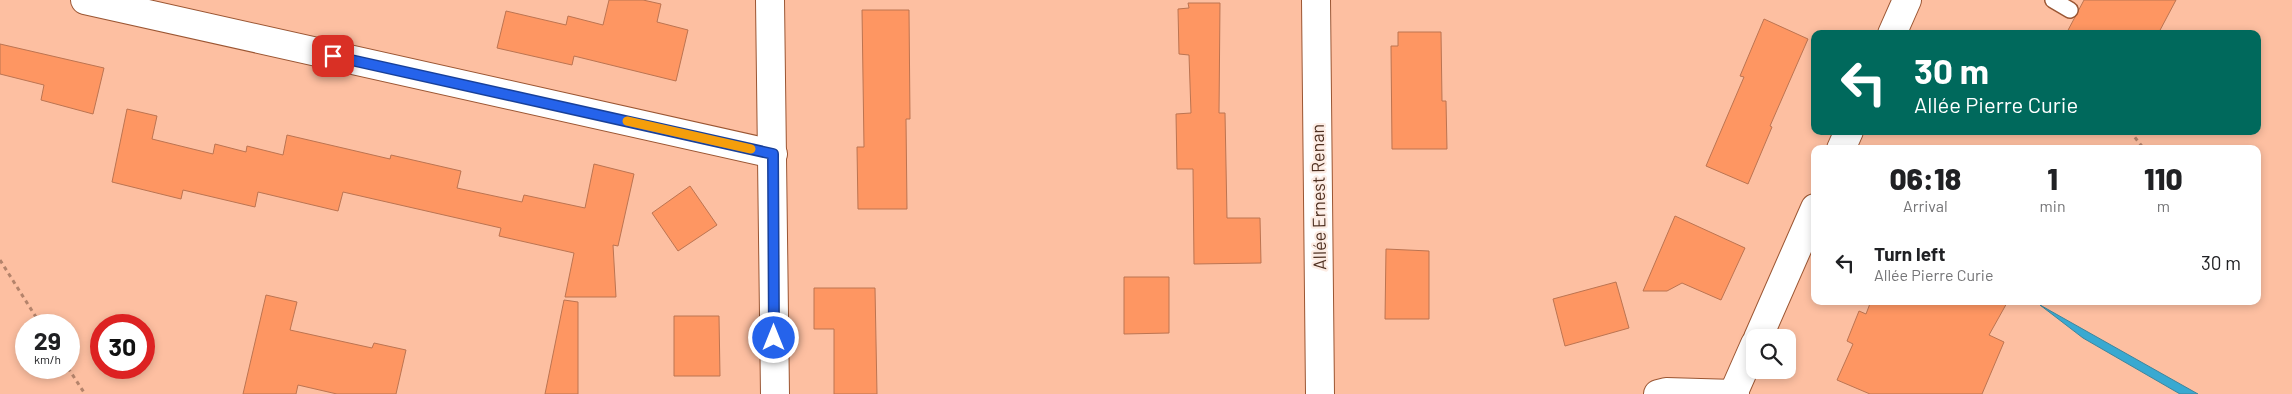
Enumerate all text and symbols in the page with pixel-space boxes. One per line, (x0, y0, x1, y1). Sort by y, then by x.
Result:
pin (312, 35, 354, 77)
icon: arrive (319, 42, 347, 70)
text: 30 m (1914, 49, 1989, 91)
icon: left (1831, 50, 1896, 115)
text: Allée Pierre Curie (1914, 91, 2078, 117)
street label: Allée Ernest Renan (1306, 124, 1330, 270)
text: 06:18 (1889, 160, 1961, 196)
text: 1 (2047, 160, 2058, 196)
text: 110 (2144, 160, 2183, 196)
text: Arrival (1903, 196, 1948, 215)
text: min (2040, 196, 2066, 215)
text: m (2157, 196, 2170, 215)
text: Turn left (1874, 242, 1945, 265)
icon: left (1831, 249, 1859, 277)
text: 30 m (2201, 251, 2241, 274)
text: Allée Pierre Curie (1874, 265, 1993, 284)
position arrow (747, 311, 799, 363)
speed limit sign: 30 (90, 314, 155, 379)
text: 29 (34, 325, 61, 355)
map controls (1746, 329, 1796, 379)
button: search (1746, 329, 1796, 379)
text: km/h (34, 352, 61, 366)

